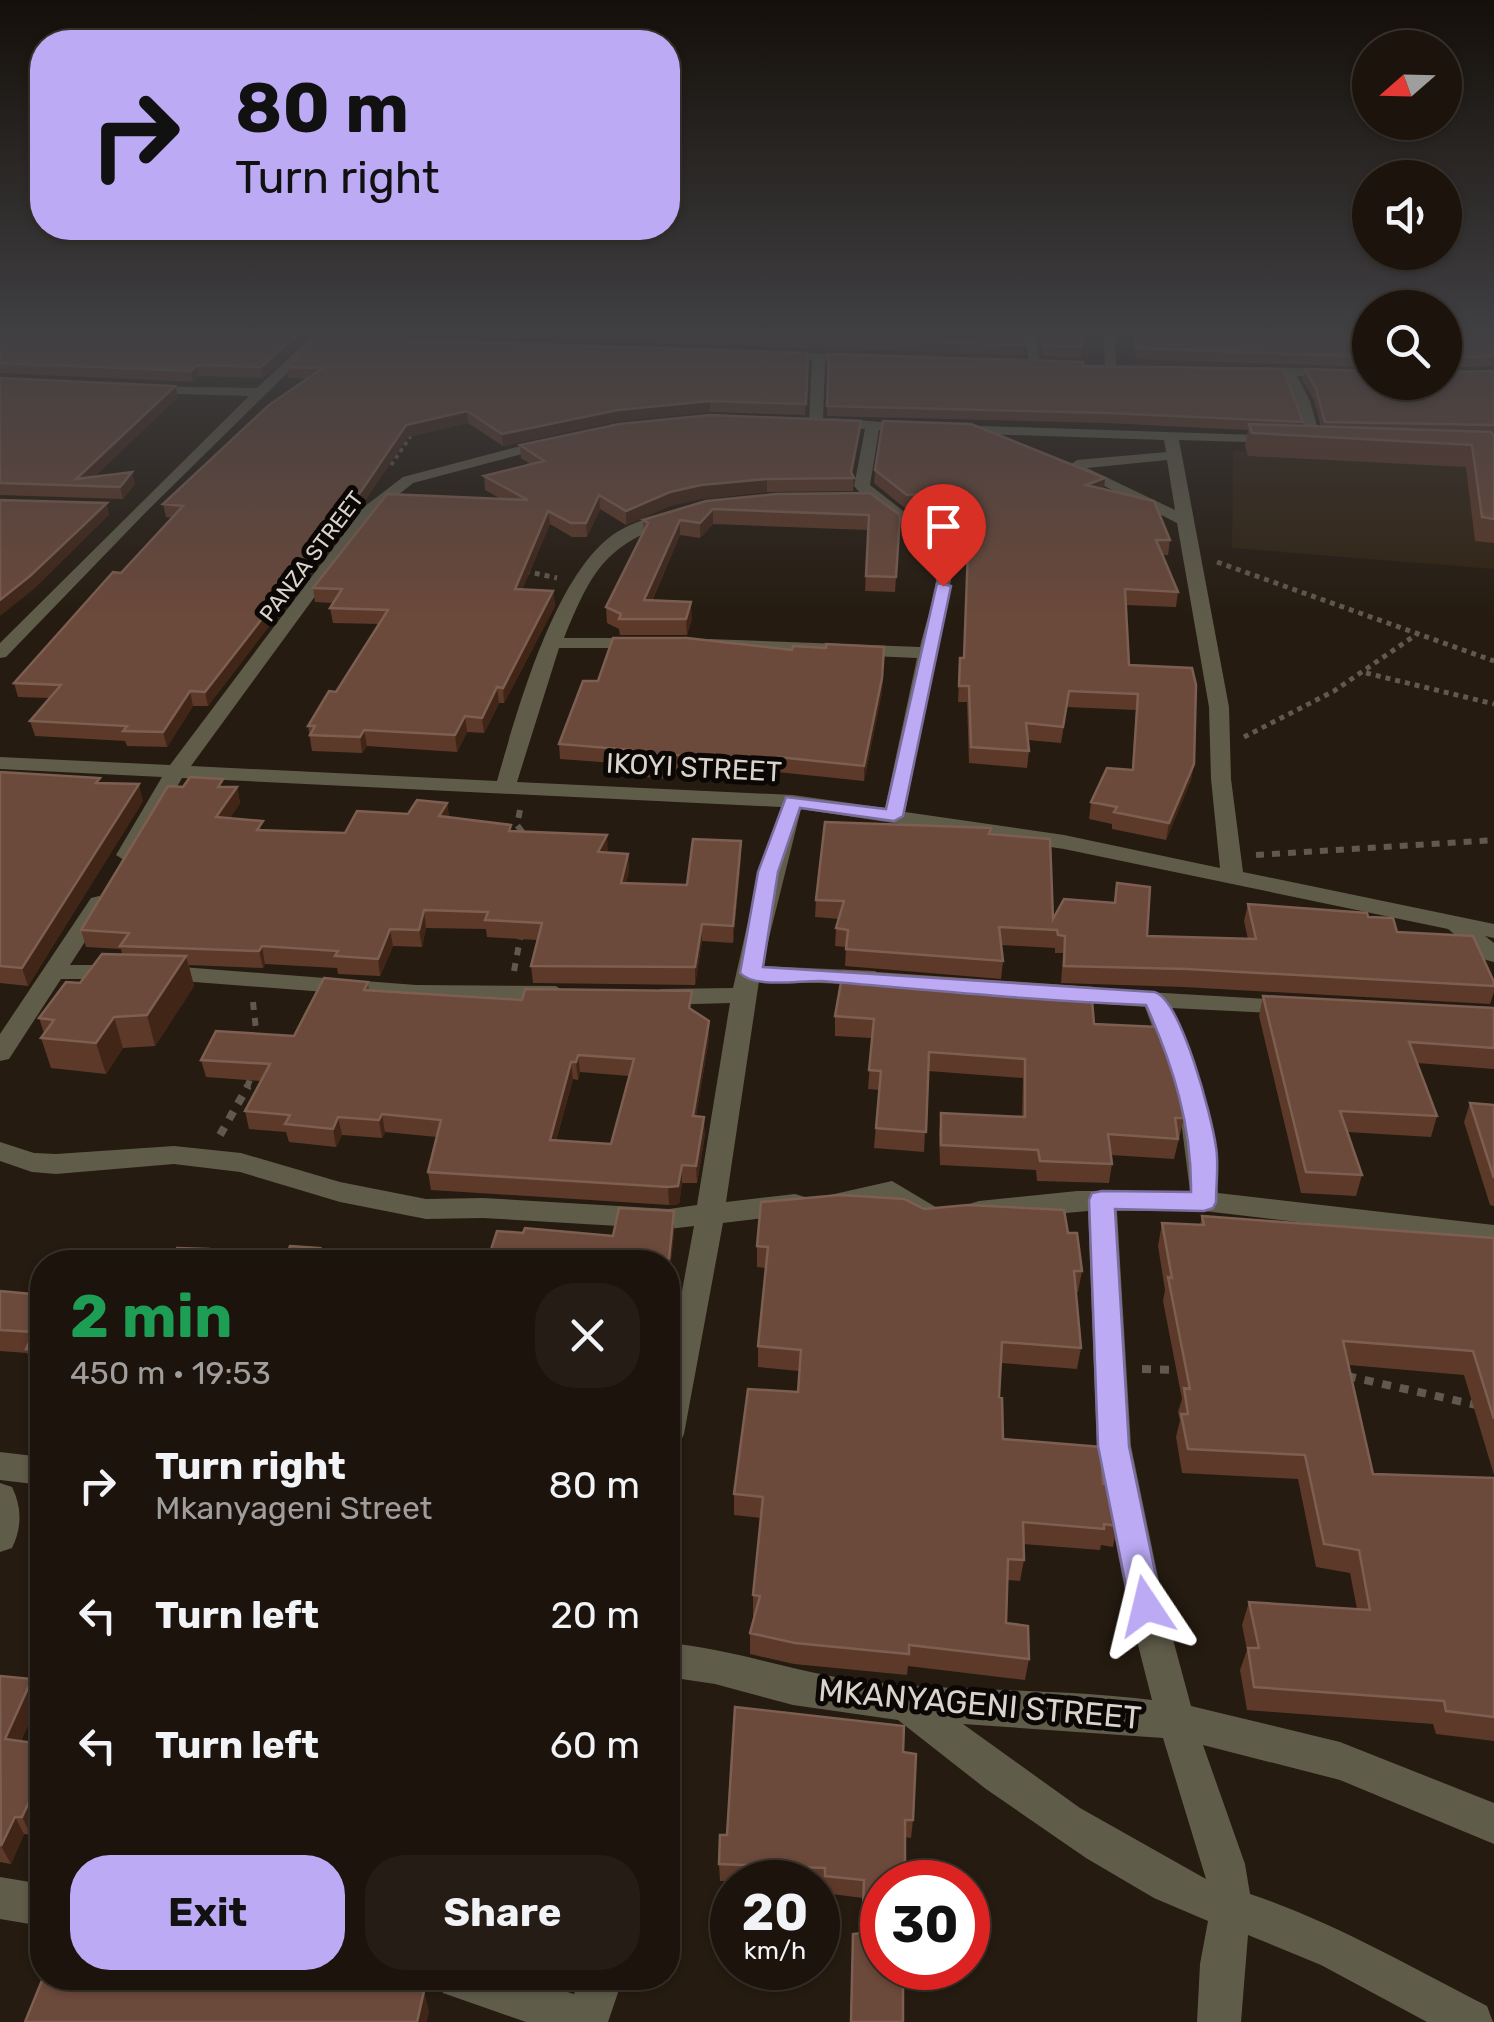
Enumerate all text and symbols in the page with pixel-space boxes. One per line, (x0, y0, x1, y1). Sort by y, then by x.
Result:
north arrow (1352, 30, 1462, 140)
map controls (1352, 30, 1462, 400)
text: 80 m (235, 67, 409, 150)
icon: right (70, 70, 200, 200)
text: Turn right (235, 151, 439, 204)
button: sound (1352, 160, 1462, 270)
button: search (1352, 290, 1462, 400)
pin (901, 484, 986, 587)
street label: PANZA STREET (254, 486, 369, 627)
icon: arrive (916, 499, 971, 554)
street label: IKOYI STREET (605, 746, 783, 789)
text: 2 min (70, 1281, 232, 1352)
button: close (535, 1283, 640, 1388)
text: 450 m · 19:53 (70, 1354, 271, 1392)
text: Turn right (155, 1443, 346, 1489)
icon: right (70, 1458, 125, 1513)
text: 80 m (549, 1462, 640, 1508)
text: Mkanyageni Street (155, 1489, 432, 1527)
position arrow (1094, 1554, 1198, 1658)
icon: left (70, 1588, 125, 1643)
text: Turn left (155, 1592, 319, 1638)
text: 20 m (550, 1592, 640, 1638)
street label: MKANYAGENI STREET (817, 1671, 1143, 1737)
icon: left (70, 1718, 125, 1773)
text: Turn left (155, 1722, 319, 1768)
text: 60 m (550, 1722, 640, 1768)
button: Exit (70, 1855, 345, 1970)
button: Share (365, 1855, 640, 1970)
speed limit sign: 30 (860, 1860, 990, 1990)
text: 20 (742, 1883, 808, 1943)
text: km/h (744, 1936, 806, 1965)

